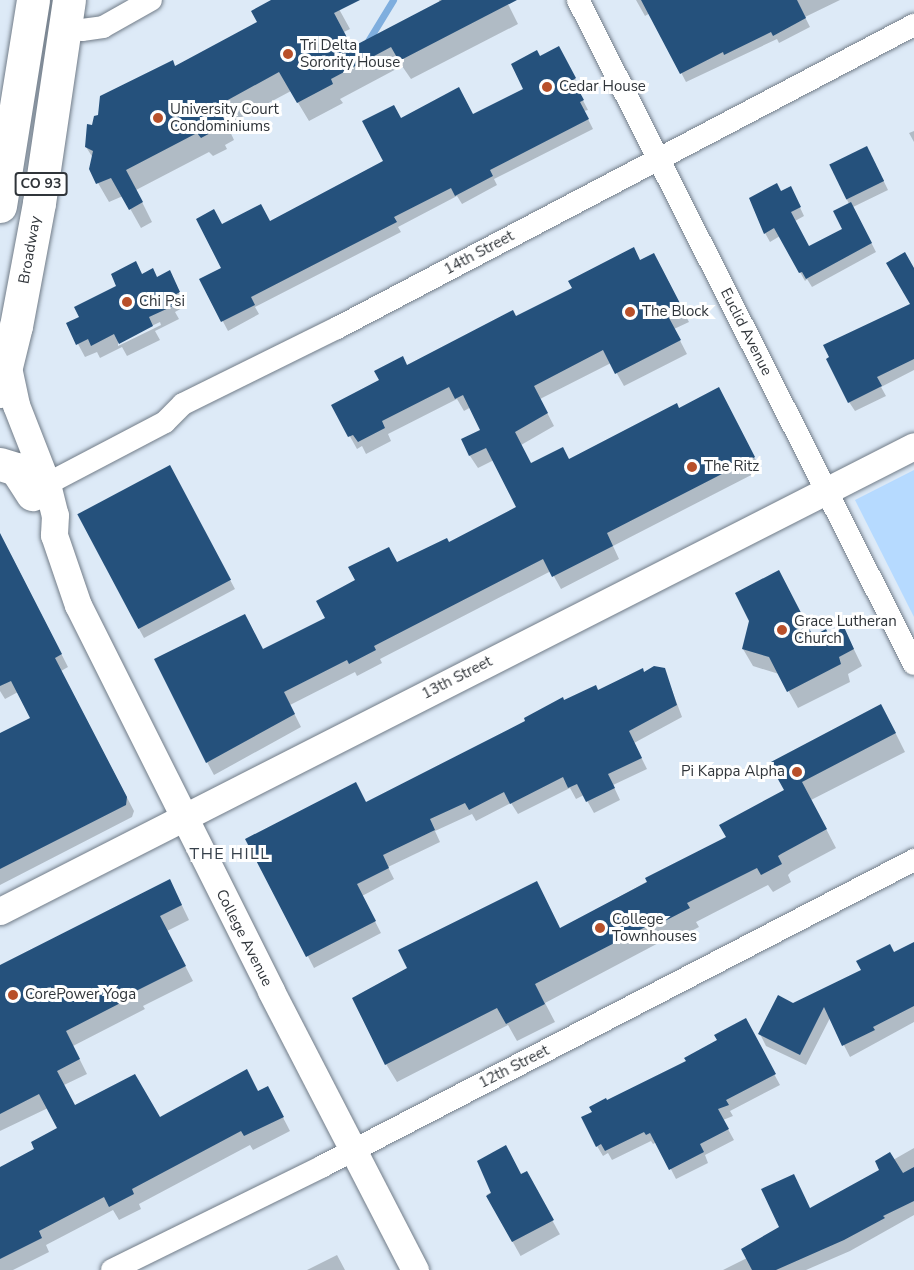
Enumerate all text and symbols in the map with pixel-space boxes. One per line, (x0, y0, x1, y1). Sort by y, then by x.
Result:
place label: Tri Delta Sorority House (300, 36, 400, 71)
marker: Tri Delta Sorority House (281, 47, 295, 61)
place label: Cedar House (559, 78, 646, 96)
marker: Cedar House (540, 80, 554, 94)
place label: University Court Condominiums (170, 100, 279, 135)
marker: University Court Condominiums (151, 111, 165, 125)
road number: CO 93 (14, 173, 68, 195)
street label: Broadway (15, 215, 45, 285)
street label: 14th Street (441, 227, 517, 279)
street label: Euclid Avenue (716, 285, 776, 379)
place label: Chi Psi (139, 293, 185, 311)
marker: Chi Psi (120, 295, 134, 309)
place label: The Block (642, 303, 709, 321)
marker: The Block (623, 305, 637, 319)
place label: The Ritz (704, 458, 759, 476)
marker: The Ritz (685, 460, 699, 474)
place label: Grace Lutheran Church (794, 612, 897, 647)
marker: Grace Lutheran Church (775, 623, 789, 637)
street label: 13th Street (419, 653, 495, 703)
place label: Pi Kappa Alpha (681, 763, 785, 781)
marker: Pi Kappa Alpha (790, 765, 804, 779)
district label: THE HILL (190, 844, 270, 864)
street label: College Avenue (212, 887, 276, 989)
place label: College Townhouses (612, 910, 697, 945)
marker: College Townhouses (593, 921, 607, 935)
place label: CorePower Yoga (25, 986, 136, 1004)
marker: CorePower Yoga (6, 988, 20, 1002)
street label: 12th Street (476, 1042, 552, 1092)

